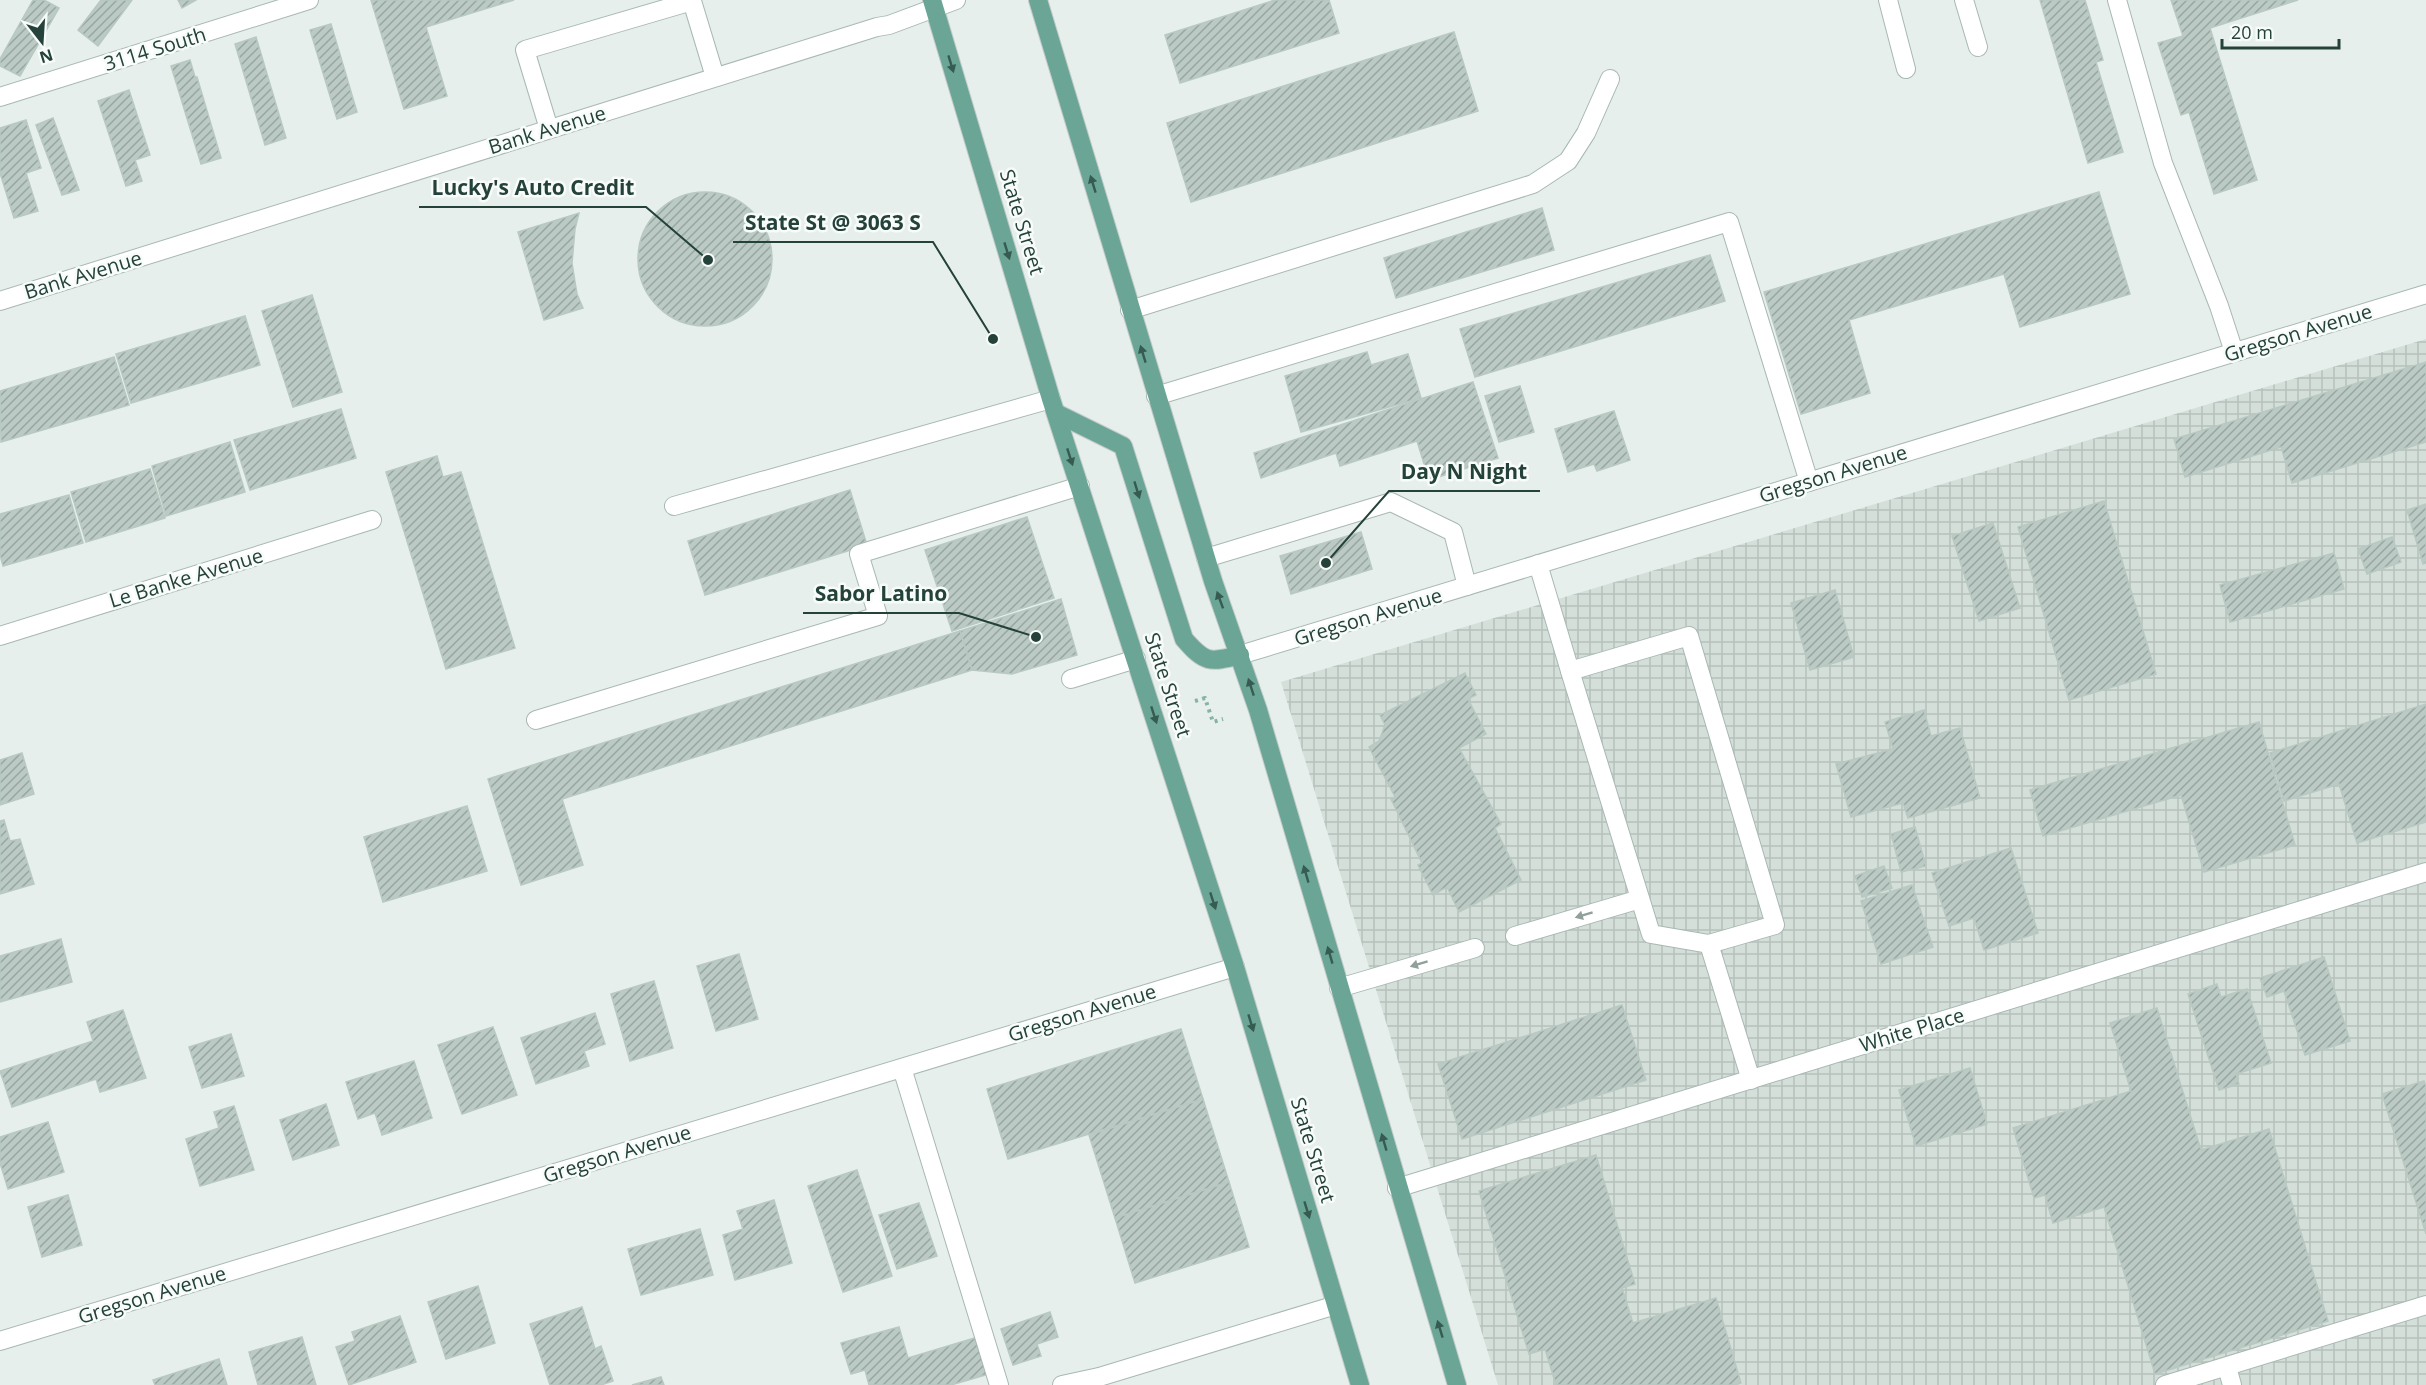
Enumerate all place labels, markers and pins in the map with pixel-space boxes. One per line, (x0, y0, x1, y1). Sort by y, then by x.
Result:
callout: Lucky's Auto Credit (419, 168, 646, 207)
callout: State St @ 3063 S (733, 203, 933, 242)
callout: Day N Night (1389, 452, 1540, 491)
callout: Sabor Latino (803, 574, 959, 613)

